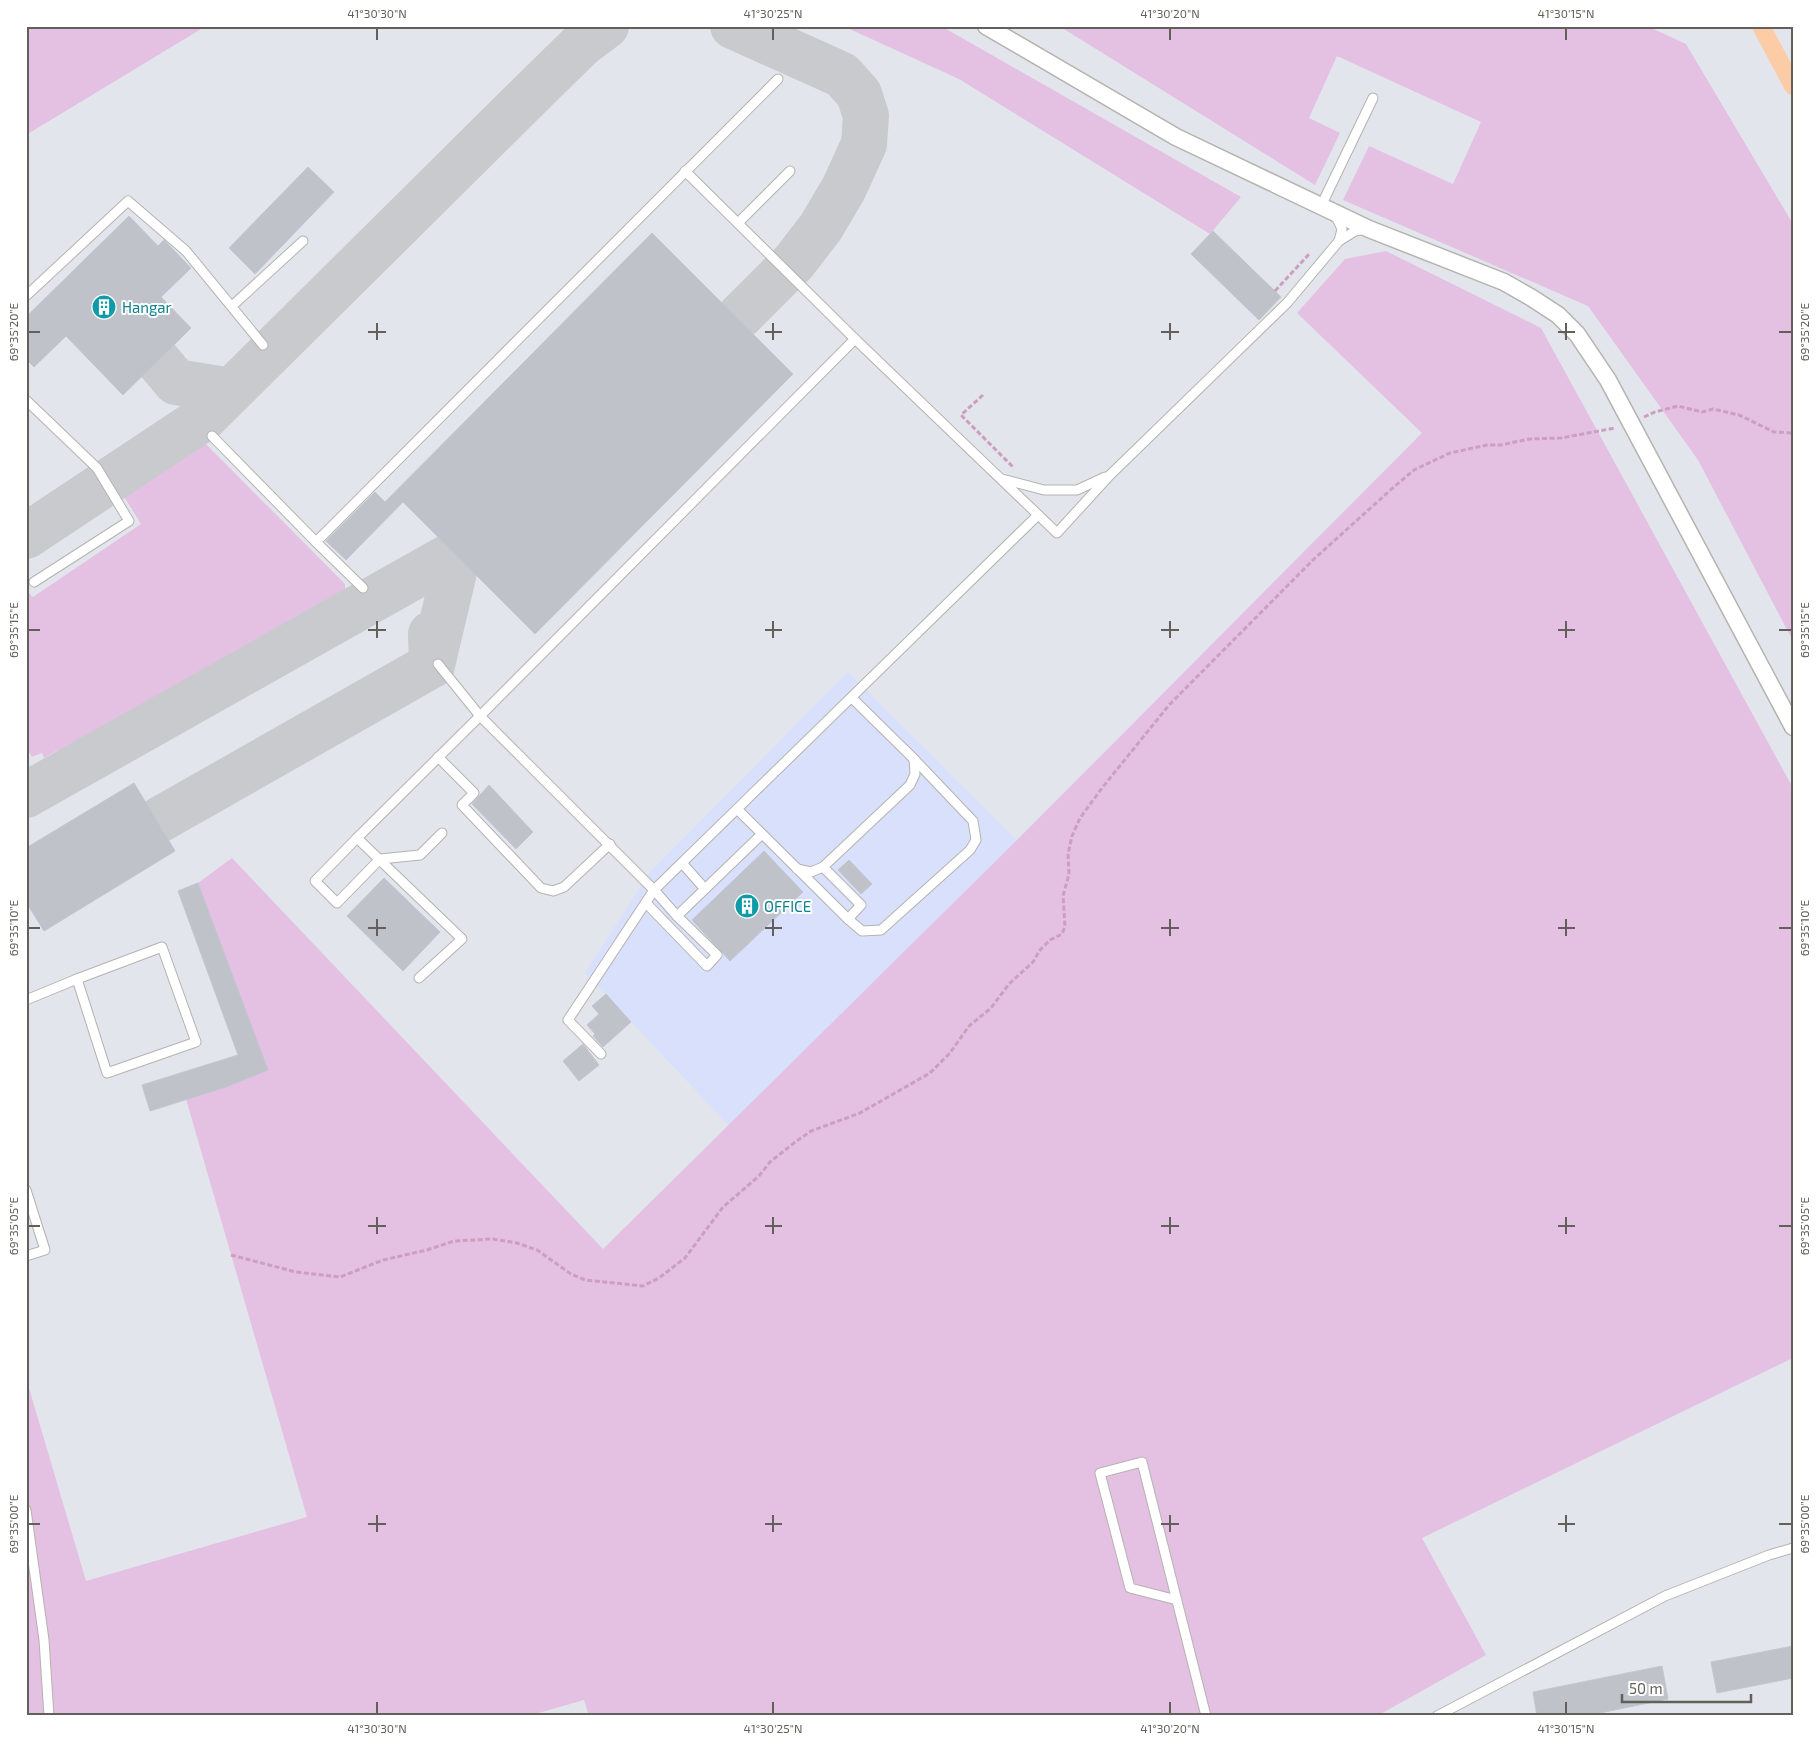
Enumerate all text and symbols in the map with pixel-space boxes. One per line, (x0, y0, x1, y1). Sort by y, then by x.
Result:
text: 41°30'30"N (347, 6, 407, 20)
text: 41°30'25"N (744, 6, 802, 20)
text: 41°30'20"N (1140, 6, 1200, 20)
text: 41°30'15"N (1538, 6, 1594, 20)
building icon: Hangar (91, 294, 117, 320)
place label: Hangar (122, 298, 172, 316)
text: 69°35'20"E (6, 302, 20, 361)
text: 69°35'20"E (1797, 302, 1811, 361)
text: 69°35'15"E (6, 602, 20, 658)
text: 69°35'15"E (1797, 602, 1811, 658)
building icon: OFFICE (734, 893, 760, 919)
place label: OFFICE (764, 897, 811, 915)
text: 69°35'10"E (6, 899, 20, 956)
text: 69°35'10"E (1797, 899, 1811, 956)
text: 69°35'05"E (6, 1197, 20, 1255)
text: 69°35'05"E (1797, 1197, 1811, 1255)
text: 69°35'00"E (6, 1494, 20, 1554)
text: 69°35'00"E (1797, 1494, 1811, 1554)
scale bar (1622, 1672, 1750, 1704)
text: 50 m (1629, 1679, 1663, 1697)
text: 41°30'30"N (347, 1721, 407, 1735)
text: 41°30'25"N (744, 1721, 802, 1735)
text: 41°30'20"N (1140, 1721, 1200, 1735)
text: 41°30'15"N (1538, 1721, 1594, 1735)

